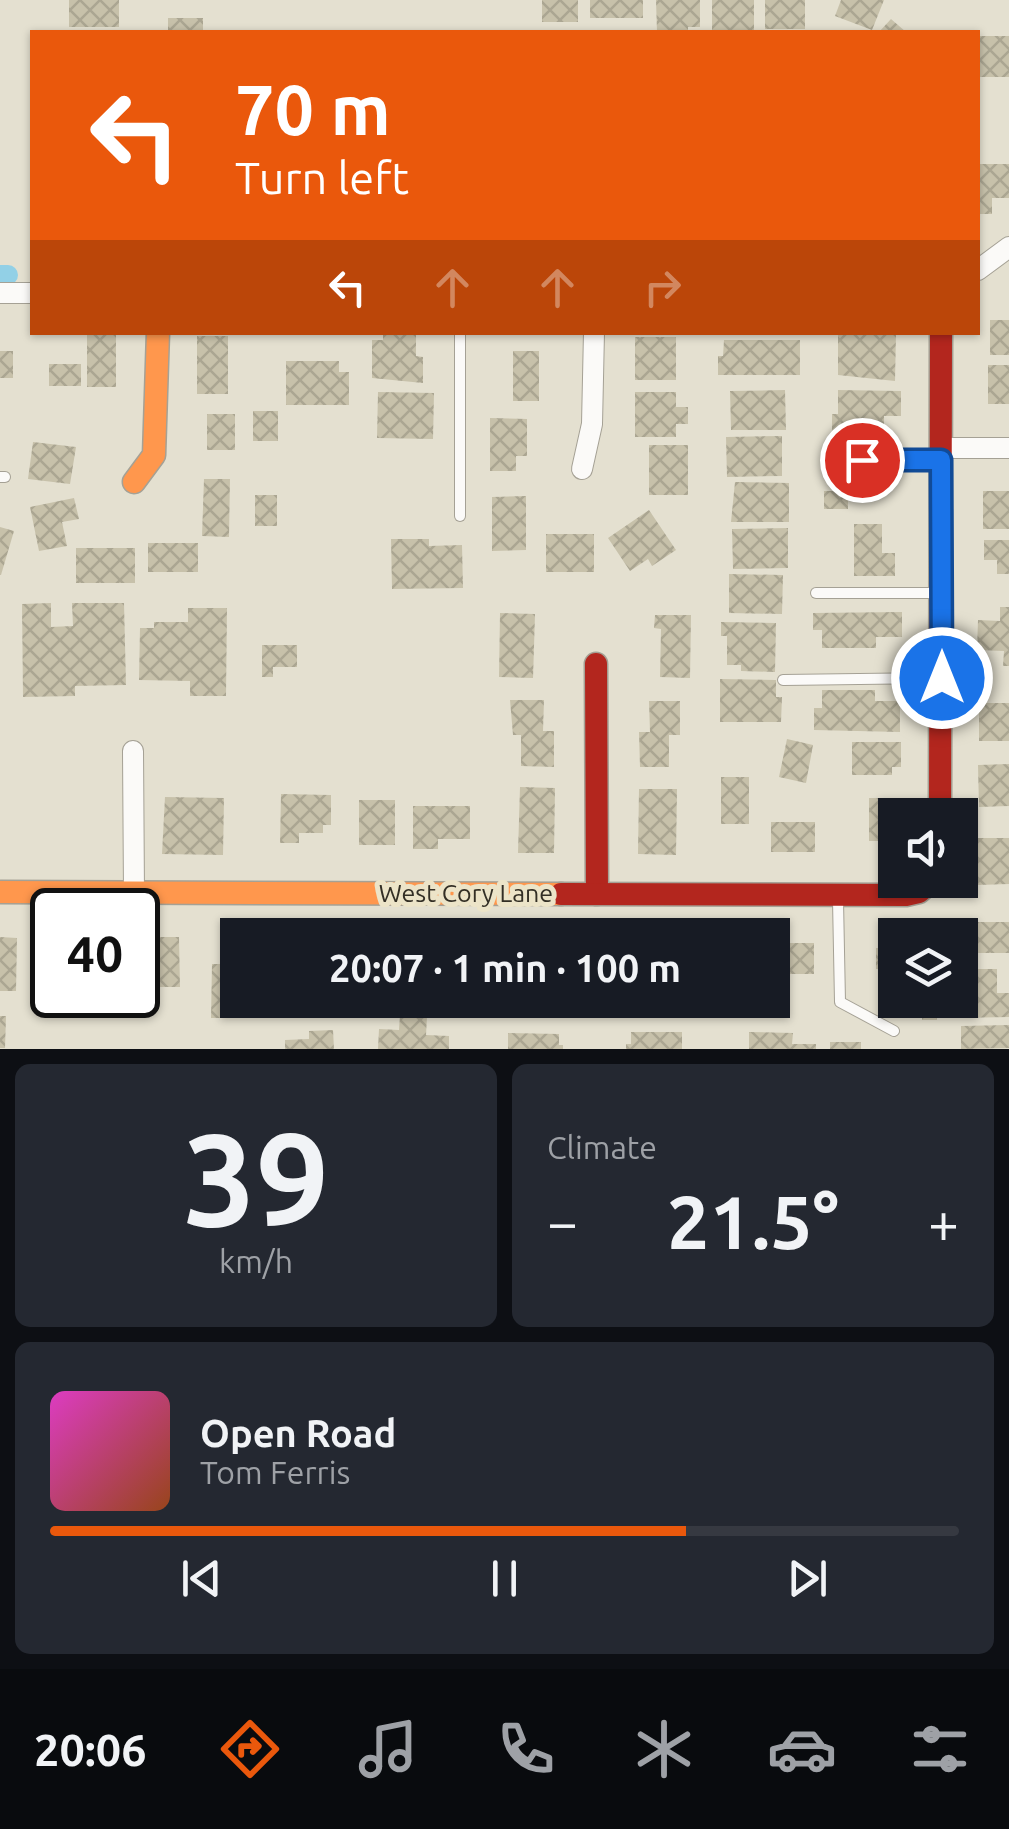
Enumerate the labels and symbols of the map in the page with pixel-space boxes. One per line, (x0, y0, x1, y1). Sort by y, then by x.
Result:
pin (820, 418, 905, 503)
position arrow (890, 626, 994, 730)
street label: West Cory Lane (379, 879, 553, 907)
speed limit sign: 40 (30, 888, 160, 1018)

